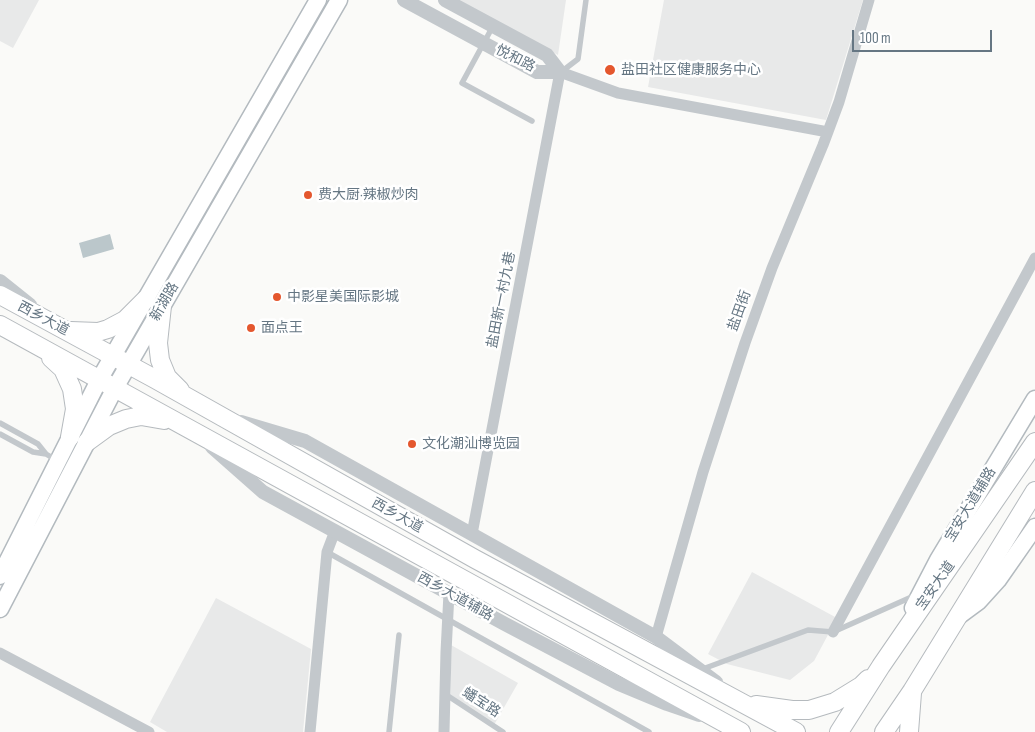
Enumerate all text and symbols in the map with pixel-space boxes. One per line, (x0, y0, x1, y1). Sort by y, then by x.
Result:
scale bar (855, 20, 995, 52)
text: 100 m (860, 29, 891, 48)
street label: 悦和路 (492, 42, 538, 76)
place label: 盐田社区健康服务中心 (621, 62, 761, 78)
marker: 盐田社区健康服务中心 (603, 63, 617, 77)
place label: 费大厨·辣椒炒肉 (318, 187, 419, 203)
marker: 费大厨·辣椒炒肉 (302, 189, 314, 201)
street label: 盐田新一村九巷 (484, 250, 520, 350)
street label: 新湖路 (147, 280, 183, 324)
street label: 盐田街 (725, 288, 755, 334)
place label: 中影星美国际影城 (287, 289, 399, 305)
marker: 中影星美国际影城 (271, 291, 283, 303)
street label: 西乡大道 (14, 298, 72, 340)
place label: 面点王 (261, 320, 303, 336)
marker: 面点王 (245, 322, 257, 334)
place label: 文化潮汕博览园 (422, 436, 520, 452)
marker: 文化潮汕博览园 (406, 438, 418, 450)
street label: 宝安大道辅路 (942, 465, 1000, 545)
street label: 西乡大道 (368, 495, 426, 537)
street label: 宝安大道 (913, 558, 959, 614)
street label: 西乡大道辅路 (414, 569, 496, 625)
street label: 蟠宝路 (459, 685, 503, 721)

